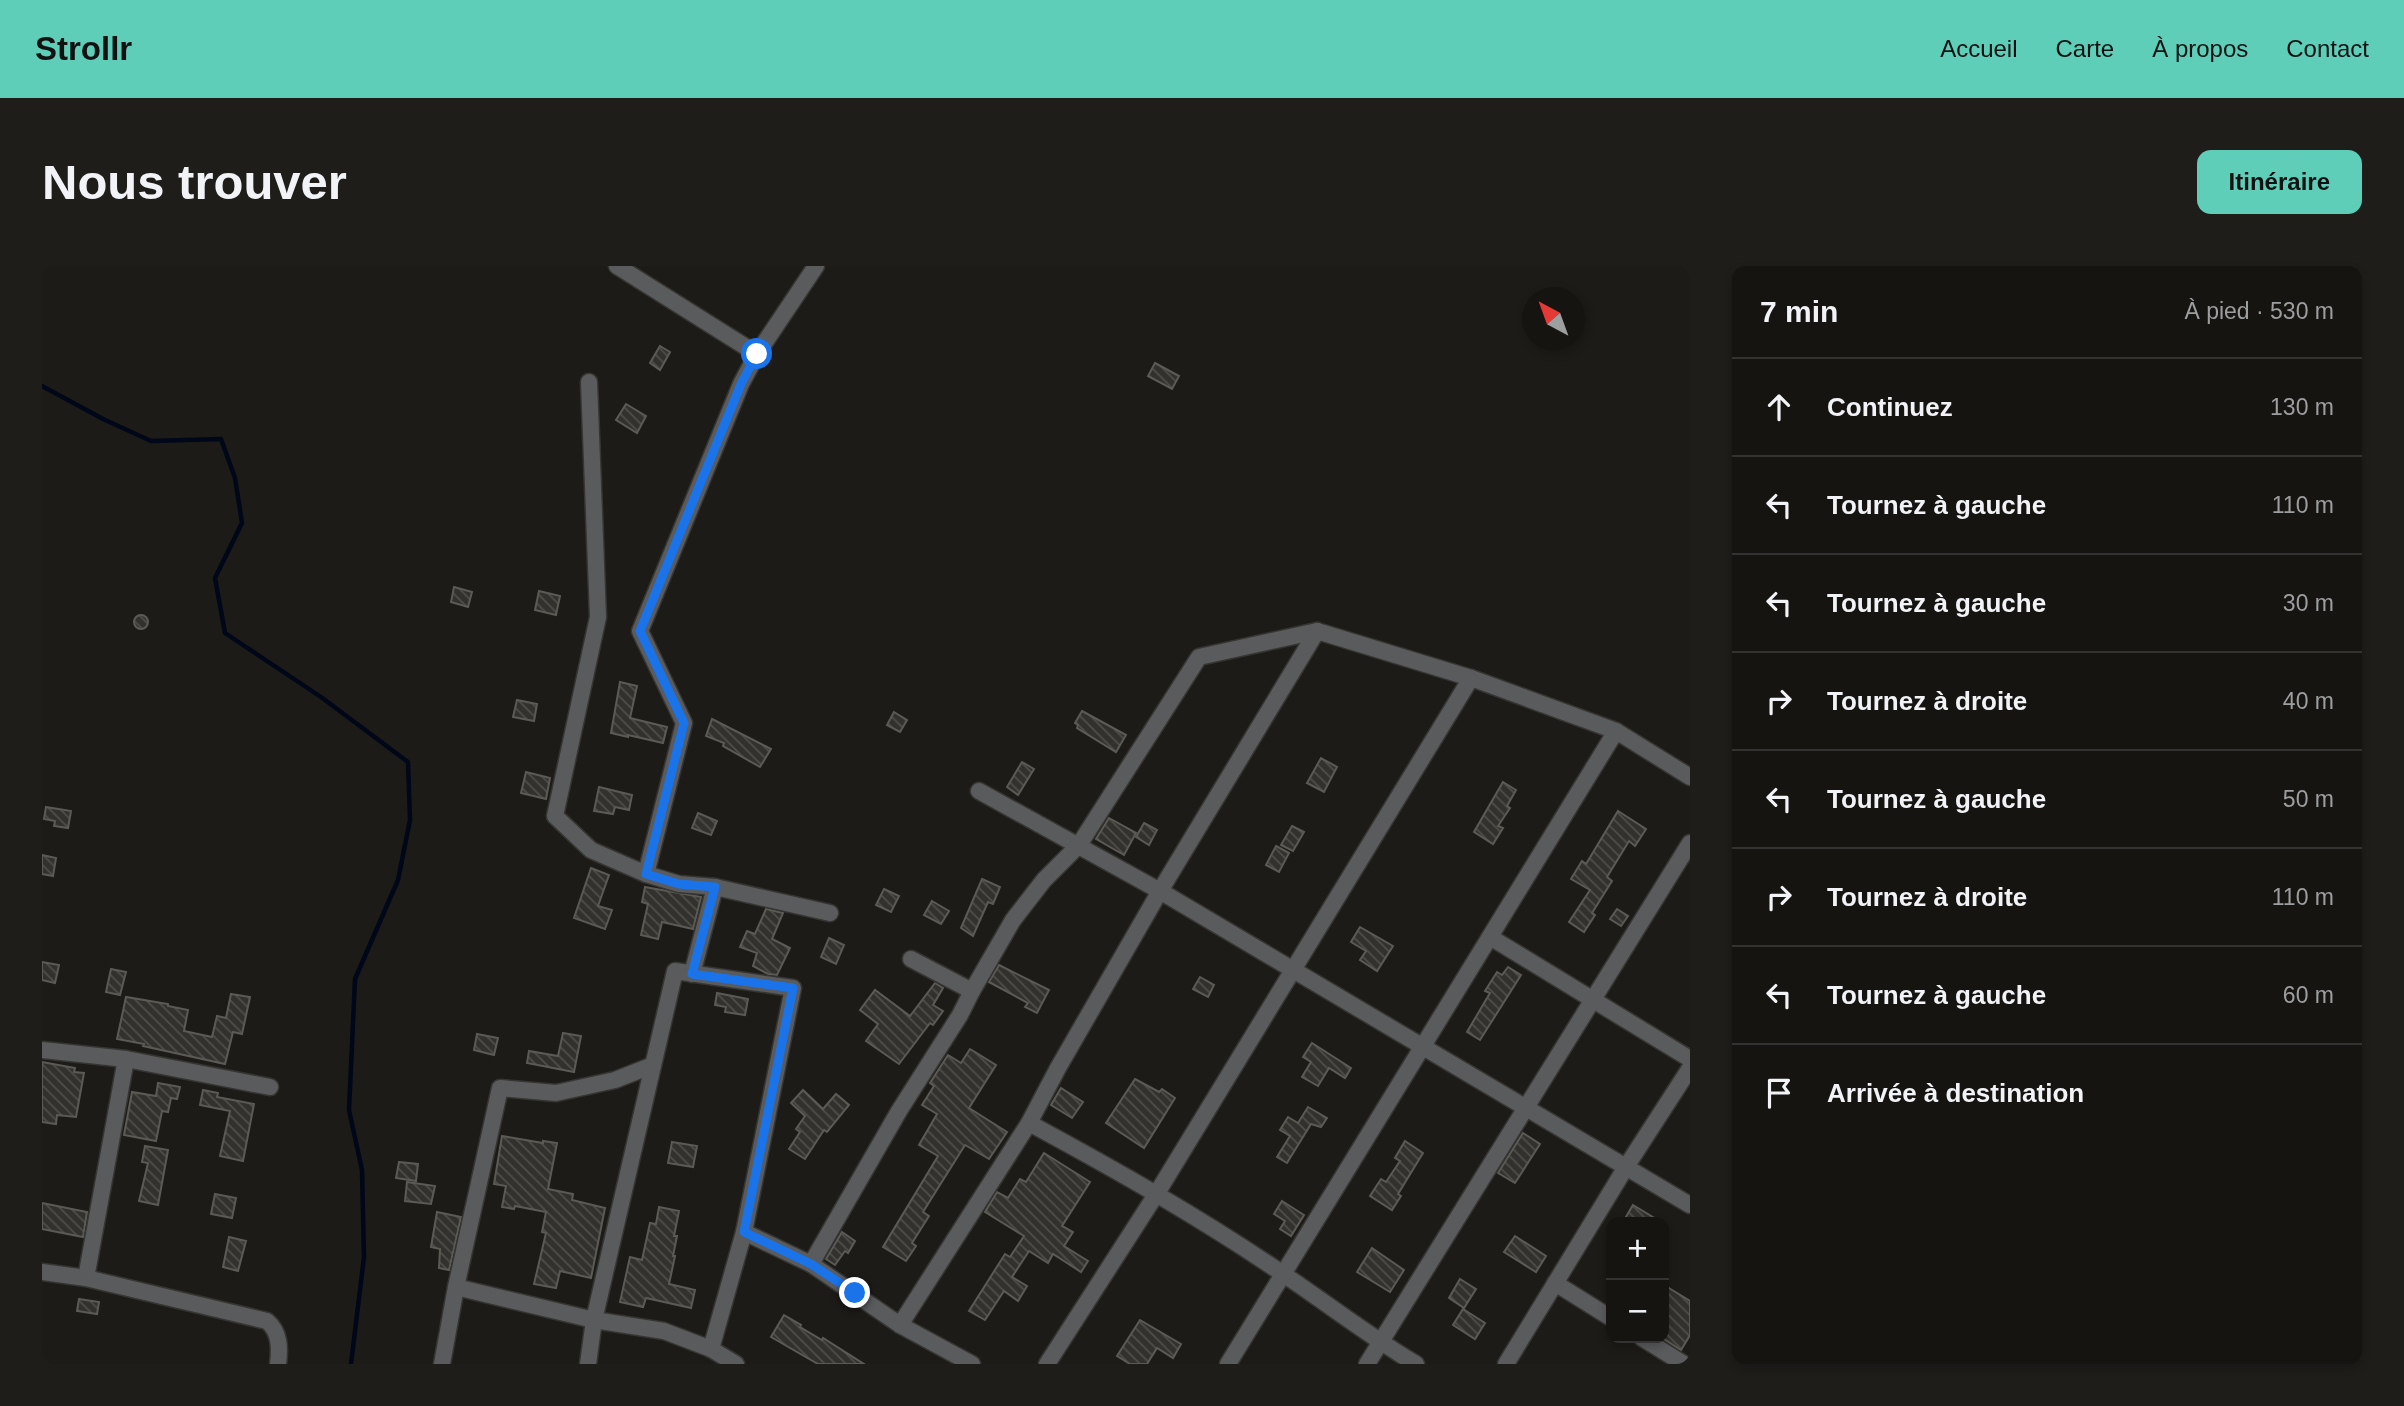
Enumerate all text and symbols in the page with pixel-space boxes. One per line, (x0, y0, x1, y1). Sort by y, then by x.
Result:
text: Strollr (35, 30, 132, 67)
text: Accueil (1940, 35, 2018, 62)
text: Carte (2056, 35, 2114, 62)
text: À propos (2152, 35, 2248, 62)
text: Contact (2286, 35, 2369, 62)
button: Itinéraire (2197, 150, 2362, 214)
text: Nous trouver (42, 155, 347, 209)
north arrow (1522, 287, 1585, 350)
text: 7 min (1760, 295, 1838, 328)
text: À pied · 530 m (2184, 298, 2334, 324)
route start (741, 338, 772, 369)
icon: ahead (1760, 388, 1798, 426)
text: Continuez (1827, 392, 1953, 422)
text: 130 m (2270, 394, 2334, 420)
icon: left (1760, 486, 1798, 524)
text: Tournez à gauche (1827, 490, 2046, 520)
text: 110 m (2272, 492, 2334, 518)
icon: left (1760, 584, 1798, 622)
text: Tournez à gauche (1827, 588, 2046, 618)
text: 30 m (2283, 590, 2334, 616)
icon: right (1760, 682, 1798, 720)
text: Tournez à droite (1827, 686, 2027, 716)
text: 40 m (2283, 688, 2334, 714)
icon: left (1760, 780, 1798, 818)
text: Tournez à gauche (1827, 784, 2046, 814)
text: 50 m (2283, 786, 2334, 812)
icon: right (1760, 878, 1798, 916)
text: Tournez à droite (1827, 882, 2027, 912)
text: 110 m (2272, 884, 2334, 910)
icon: left (1760, 976, 1798, 1014)
text: Tournez à gauche (1827, 980, 2046, 1010)
text: 60 m (2283, 982, 2334, 1008)
icon: arrive (1760, 1074, 1798, 1112)
text: Arrivée à destination (1827, 1078, 2084, 1108)
map controls (1606, 1217, 1669, 1343)
button: + (1606, 1217, 1669, 1280)
route end (839, 1277, 870, 1308)
button: − (1606, 1280, 1669, 1343)

